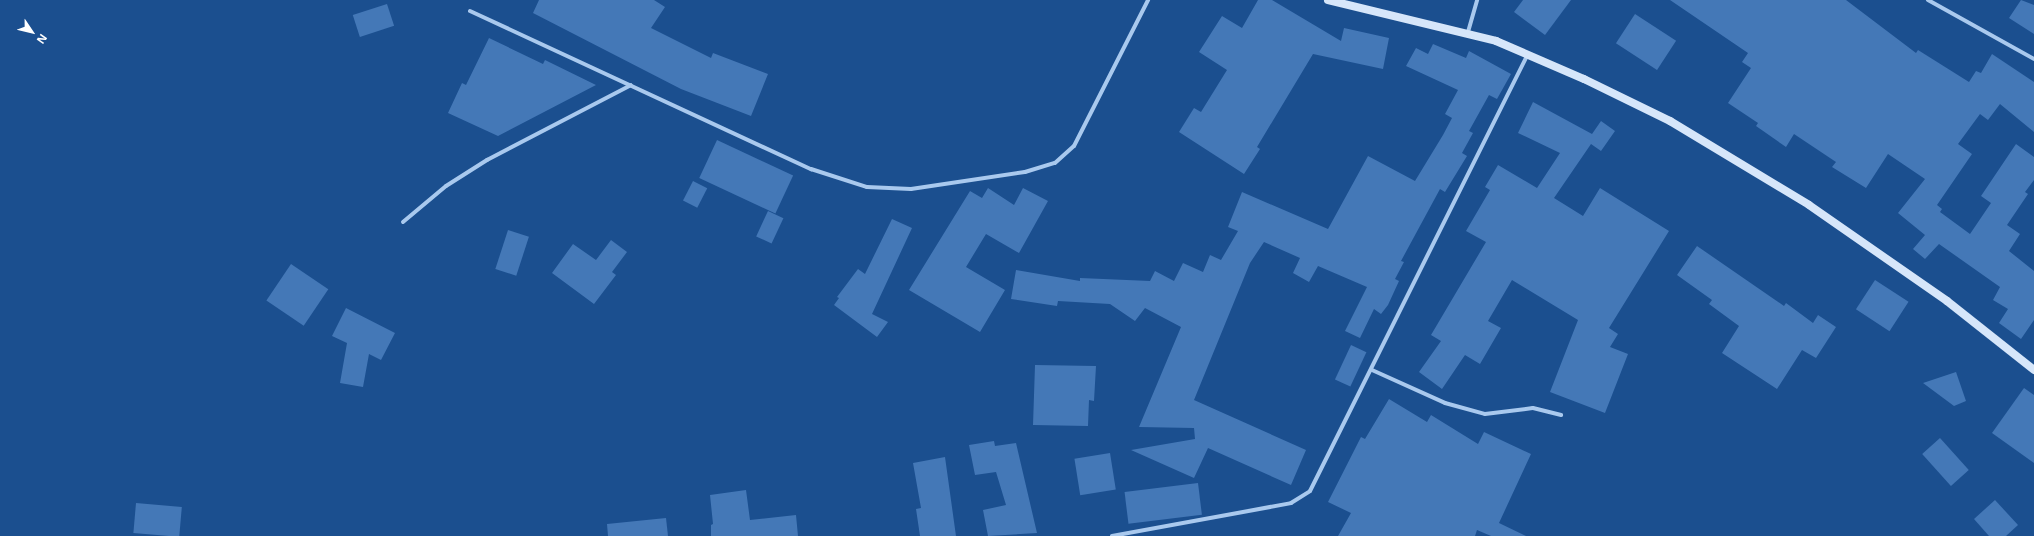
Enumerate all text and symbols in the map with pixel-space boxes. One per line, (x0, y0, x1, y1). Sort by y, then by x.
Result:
north arrow (12, 12, 52, 52)
text: N (34, 31, 51, 47)

